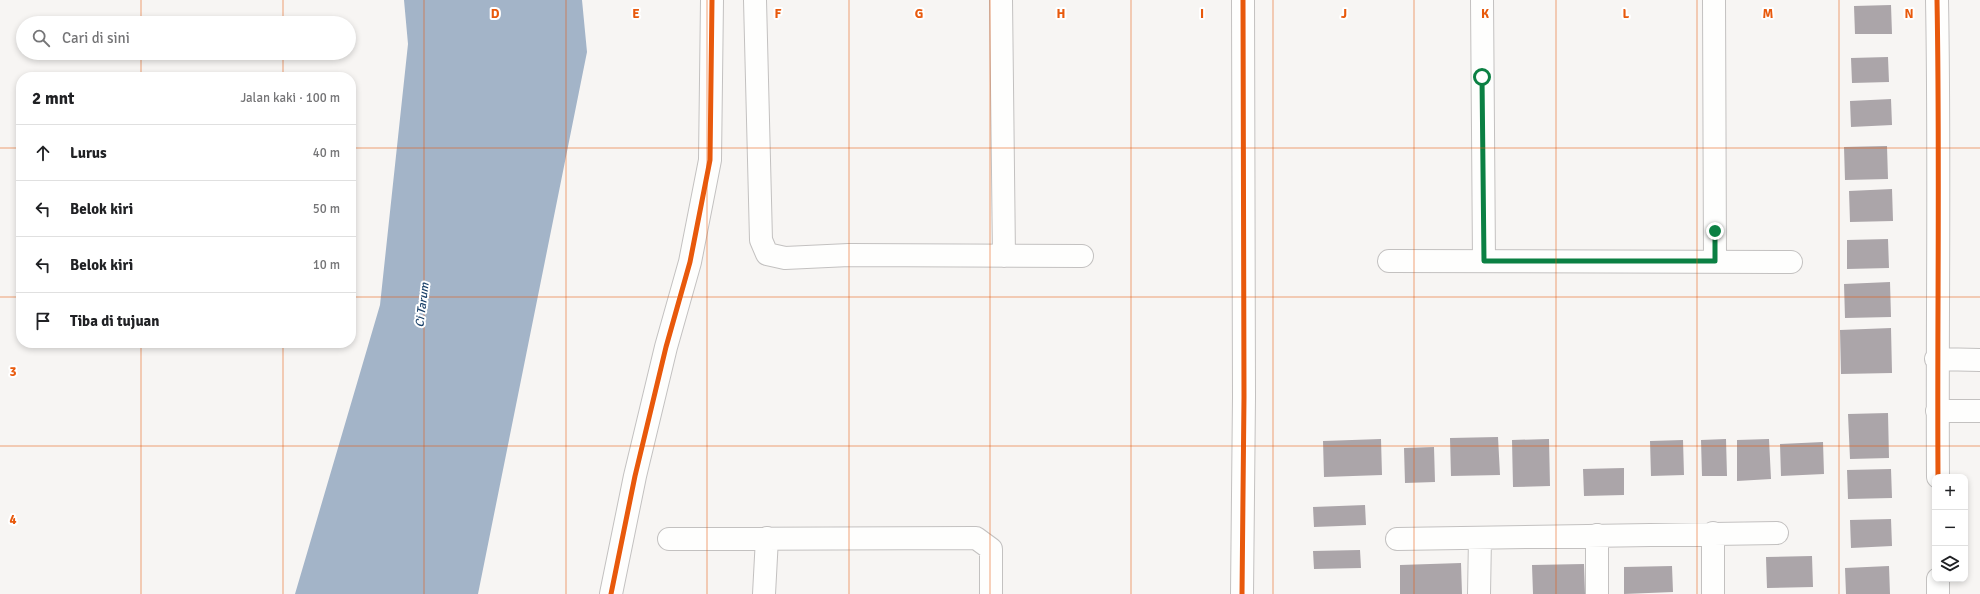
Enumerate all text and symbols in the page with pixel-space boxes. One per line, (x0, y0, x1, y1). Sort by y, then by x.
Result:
text: D (491, 6, 500, 22)
text: E (632, 6, 640, 22)
text: F (775, 6, 782, 22)
text: G (915, 6, 923, 22)
text: H (1057, 6, 1065, 22)
text: I (1200, 6, 1204, 22)
text: J (1341, 6, 1347, 22)
text: K (1481, 6, 1489, 22)
text: L (1623, 6, 1630, 22)
text: M (1763, 6, 1774, 22)
text: N (1904, 6, 1914, 22)
search box (16, 16, 356, 60)
icon: search (30, 27, 52, 49)
text: Cari di sini (62, 29, 130, 47)
route start (1473, 68, 1491, 86)
text: 2 mnt (32, 88, 74, 109)
text: Jalan kaki · 100 m (241, 90, 340, 106)
icon: ahead (32, 142, 54, 164)
text: Lurus (70, 144, 107, 162)
text: 40 m (313, 145, 340, 161)
icon: left (32, 198, 54, 220)
text: Belok kiri (70, 200, 133, 218)
text: 50 m (313, 201, 340, 217)
route end (1706, 222, 1724, 240)
icon: left (32, 254, 54, 276)
text: Belok kiri (70, 256, 133, 274)
text: 10 m (313, 257, 340, 273)
water label: Ci Tarum (412, 281, 433, 328)
icon: arrive (32, 310, 54, 332)
text: Tiba di tujuan (70, 312, 160, 330)
text: 3 (9, 364, 17, 380)
map controls (1932, 474, 1968, 582)
button: + (1932, 474, 1968, 510)
button: − (1932, 510, 1968, 546)
text: 4 (9, 512, 17, 528)
button: layers (1932, 546, 1968, 582)

